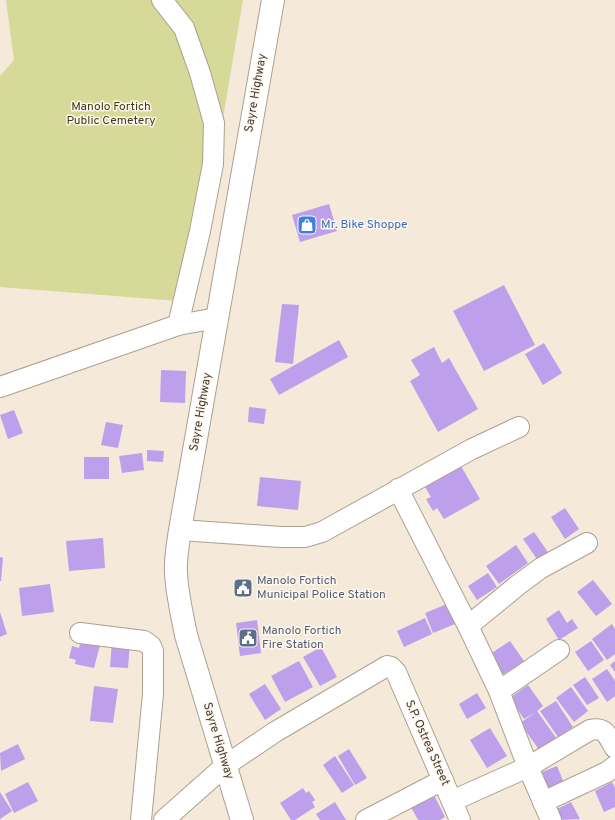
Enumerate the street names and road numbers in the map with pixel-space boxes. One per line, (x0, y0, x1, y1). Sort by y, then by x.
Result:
street label: Sayre Highway (241, 52, 271, 134)
street label: Sayre Highway (186, 371, 216, 453)
street label: S.P. Ostrea Street (401, 698, 453, 788)
street label: Sayre Highway (199, 701, 237, 781)

